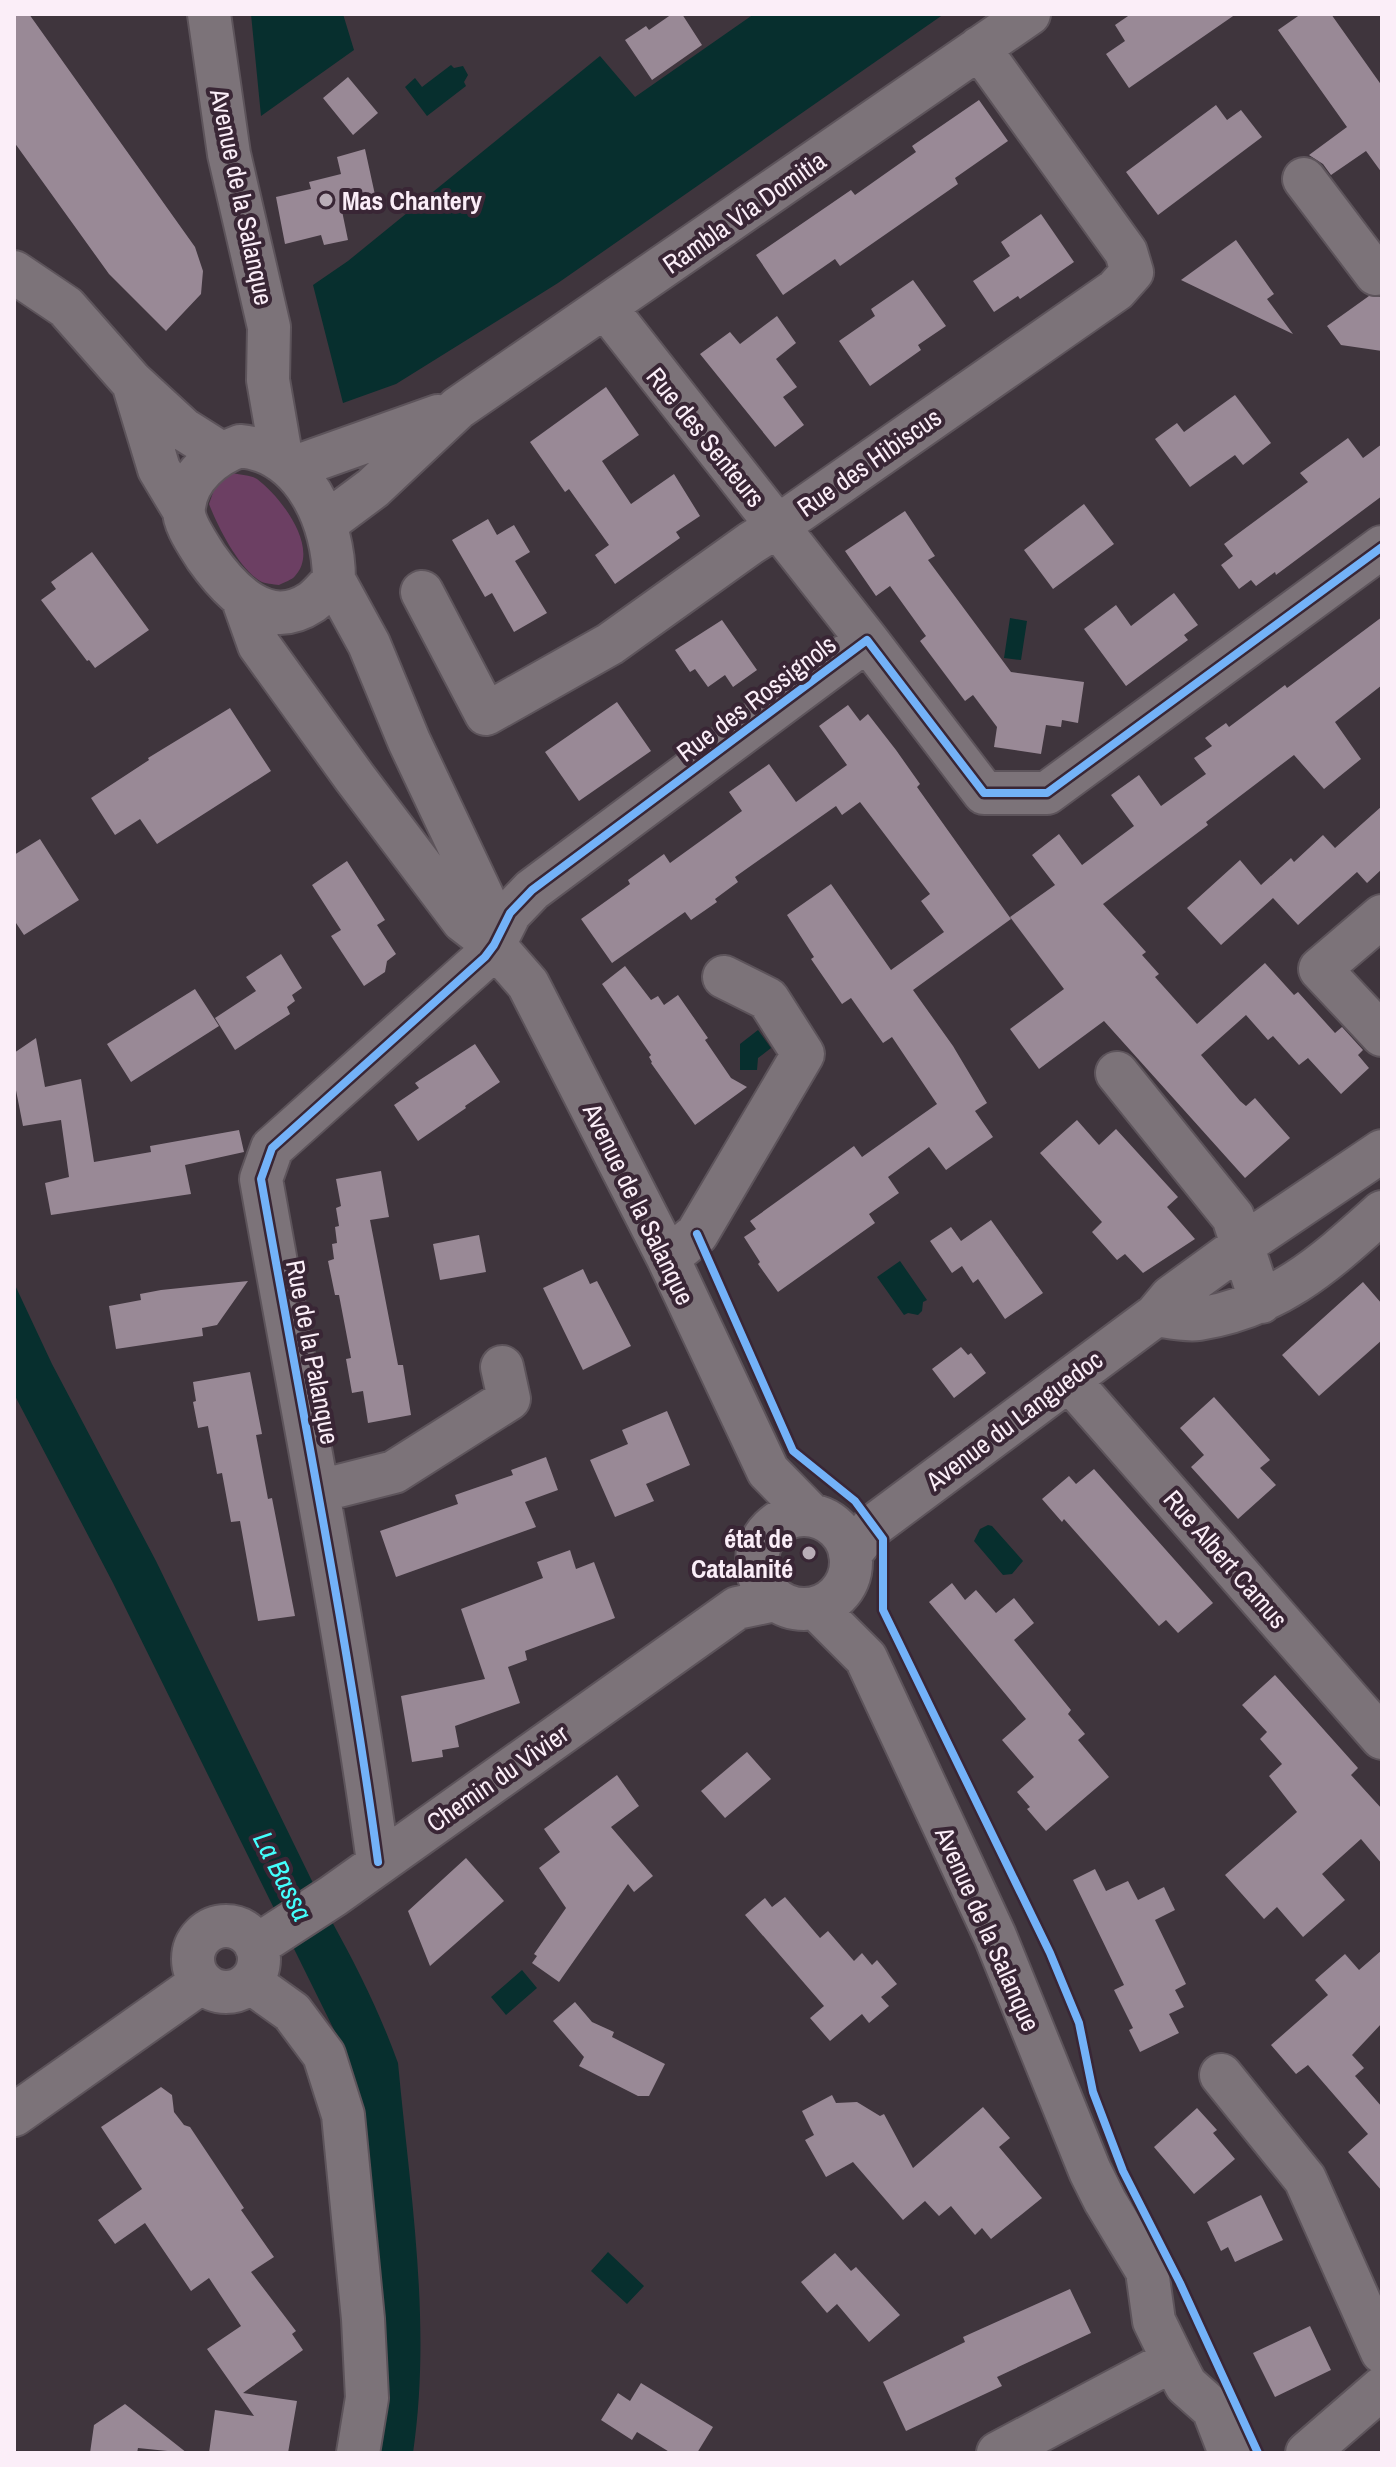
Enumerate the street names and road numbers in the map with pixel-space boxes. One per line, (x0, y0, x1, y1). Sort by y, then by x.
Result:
street label: Avenue de la Salanque (202, 85, 282, 308)
street label: Rambla Via Domitia (655, 143, 833, 281)
street label: Rue des Senteurs (639, 360, 773, 514)
street label: Rue des Hibiscus (790, 399, 948, 525)
street label: Rue des Rossignols (669, 627, 843, 769)
street label: Avenue de la Salanque (575, 1097, 703, 1311)
street label: Rue de la Palanque (278, 1257, 348, 1447)
street label: Avenue du Languedoc (918, 1342, 1110, 1499)
street label: Rue Albert Camus (1156, 1482, 1296, 1636)
street label: Chemin du Vivier (419, 1716, 575, 1840)
street label: Avenue de la Salanque (927, 1820, 1049, 2037)

